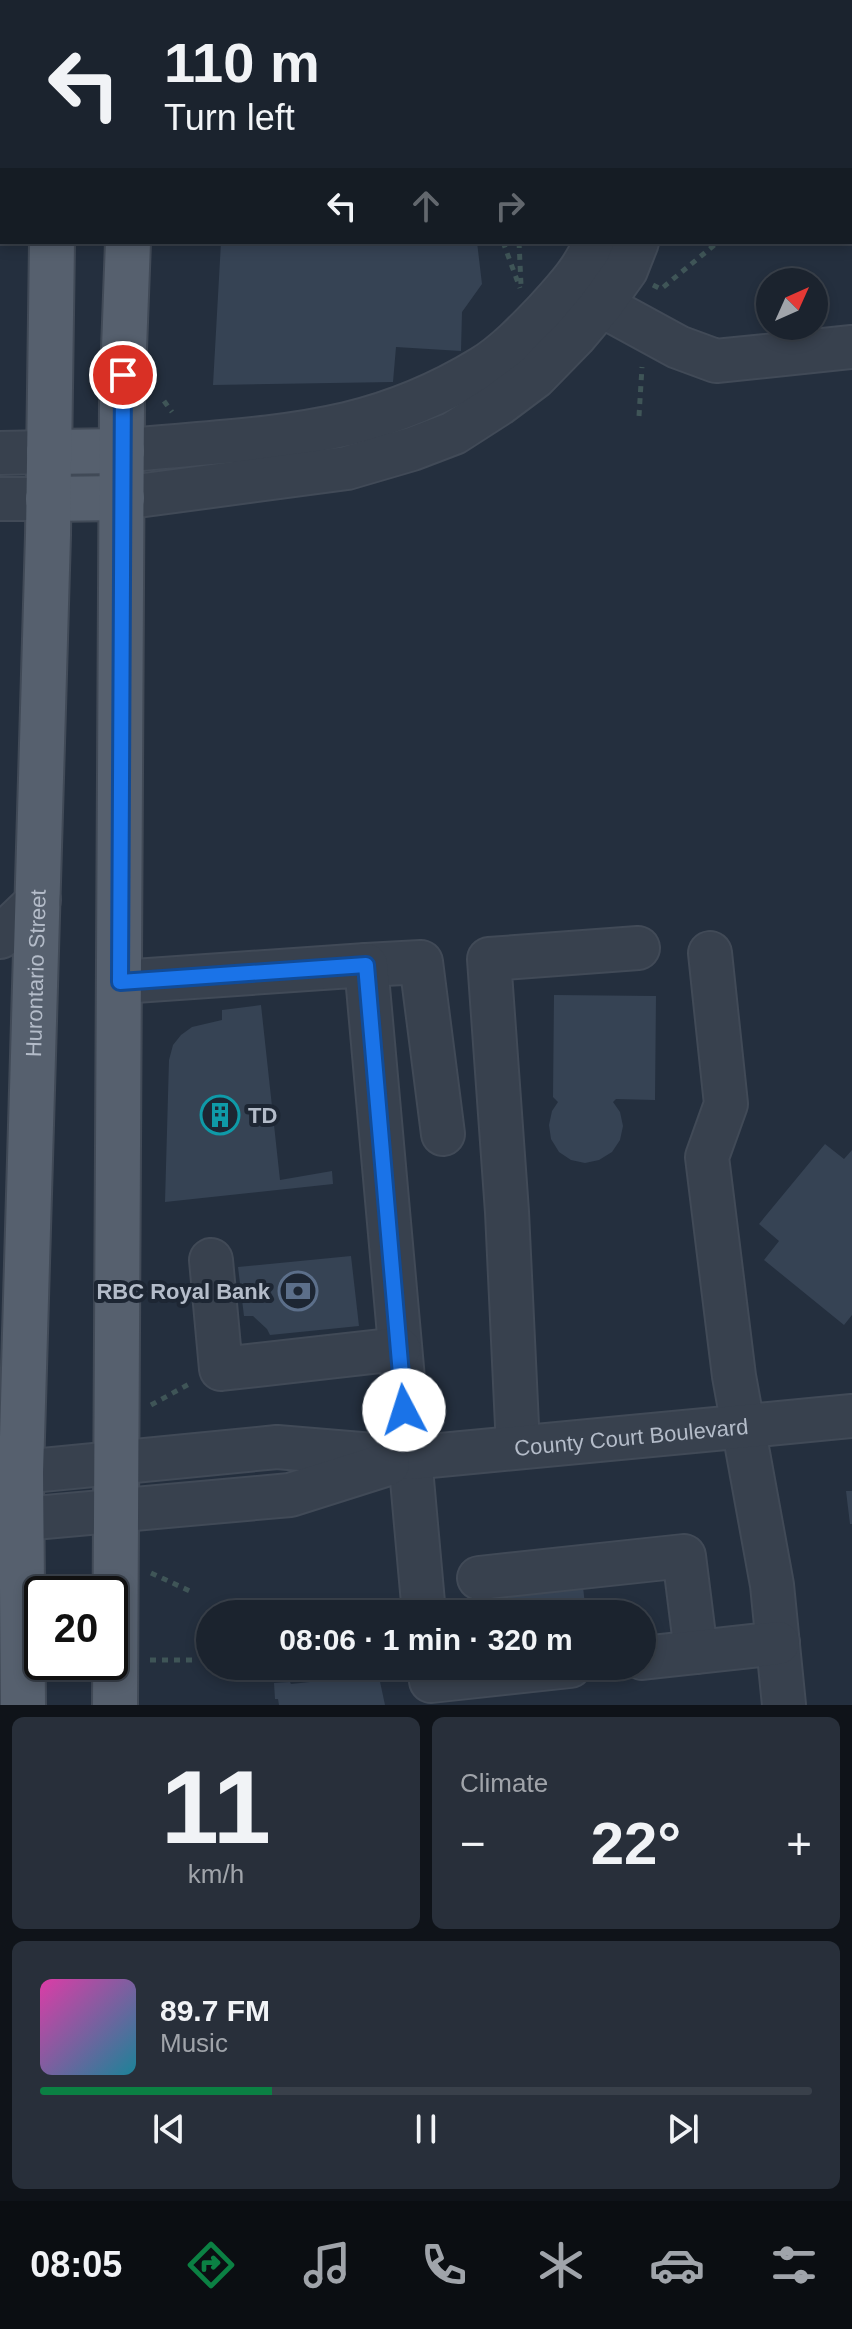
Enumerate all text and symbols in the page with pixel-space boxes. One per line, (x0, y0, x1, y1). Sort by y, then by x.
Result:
text: 110 m (164, 31, 320, 94)
icon: left (32, 32, 136, 136)
text: Turn left (164, 97, 295, 138)
icon: left (320, 184, 364, 228)
icon: ahead (404, 184, 448, 228)
icon: right (488, 184, 532, 228)
north arrow (756, 268, 828, 340)
map controls (756, 268, 828, 340)
pin (89, 341, 157, 409)
icon: arrive (101, 353, 145, 397)
street label: Hurontario Street (21, 889, 51, 1057)
building icon: TD (199, 1094, 241, 1136)
place label: TD (248, 1103, 277, 1128)
bank icon: RBC Royal Bank (277, 1270, 319, 1312)
place label: RBC Royal Bank (96, 1279, 271, 1304)
position arrow (362, 1368, 446, 1452)
street label: County Court Boulevard (513, 1414, 749, 1461)
speed limit sign: 20 (24, 1576, 128, 1680)
text: 08:06 · 1 min · 320 m (279, 1623, 573, 1656)
text: 11 (161, 1749, 271, 1865)
text: Climate (460, 1768, 548, 1798)
text: 22° (591, 1810, 681, 1877)
text: − (460, 1819, 486, 1868)
text: + (786, 1819, 812, 1868)
text: km/h (188, 1859, 244, 1889)
text: 89.7 FM (160, 1994, 270, 2027)
text: Music (160, 2028, 228, 2058)
icon: previous (147, 2107, 191, 2151)
icon: pause (404, 2107, 448, 2151)
icon: next (661, 2107, 705, 2151)
icon: directions (183, 2237, 239, 2293)
icon: music (299, 2237, 355, 2293)
icon: phone (416, 2237, 472, 2293)
icon: climate (533, 2237, 589, 2293)
icon: car (649, 2237, 705, 2293)
icon: filters (766, 2237, 822, 2293)
text: 08:05 (30, 2244, 122, 2285)

